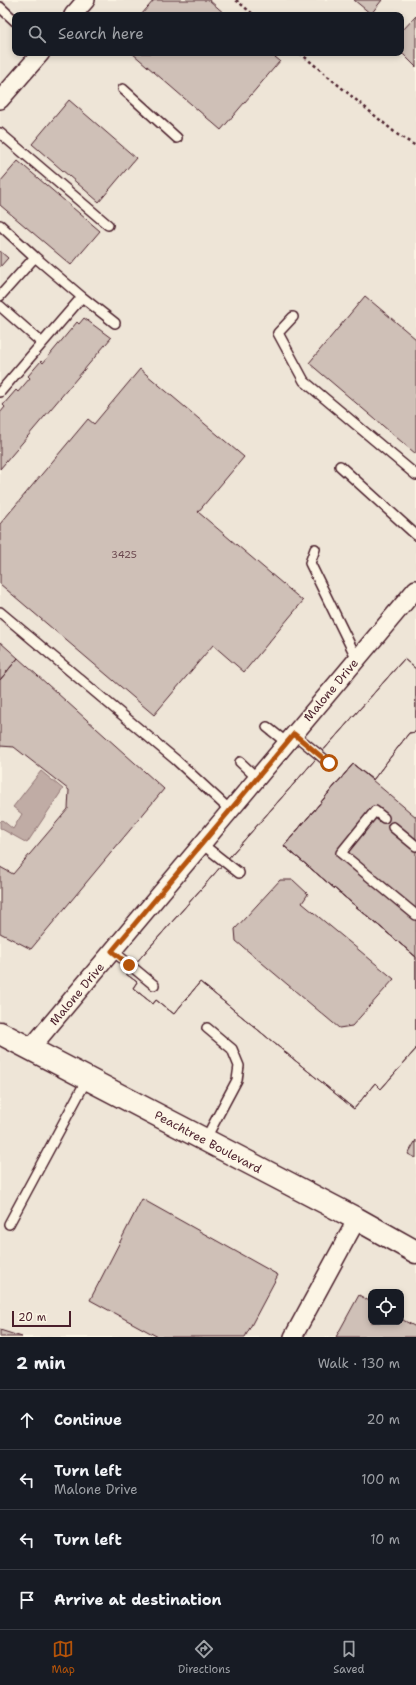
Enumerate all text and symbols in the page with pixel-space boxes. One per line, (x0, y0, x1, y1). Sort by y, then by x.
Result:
search box (12, 12, 404, 56)
icon: search (26, 23, 48, 45)
text: Search here (58, 24, 144, 44)
house number: 3425 (111, 548, 137, 561)
street label: Malone Drive (300, 655, 362, 725)
route start (320, 754, 338, 772)
route end (120, 956, 138, 974)
street label: Malone Drive (46, 959, 108, 1029)
street label: Peachtree Boulevard (152, 1107, 265, 1177)
map controls (368, 1289, 404, 1325)
button: locate (368, 1289, 404, 1325)
scale bar (12, 1309, 71, 1328)
text: 20 m (18, 1310, 46, 1325)
text: 2 min (16, 1352, 66, 1374)
text: Walk · 130 m (318, 1355, 400, 1372)
icon: ahead (16, 1409, 38, 1431)
text: Continue (54, 1410, 122, 1430)
text: 20 m (367, 1411, 400, 1428)
text: Turn left (54, 1461, 122, 1481)
icon: left (16, 1469, 38, 1491)
text: 100 m (361, 1471, 400, 1488)
text: Malone Drive (54, 1481, 138, 1498)
icon: left (16, 1529, 38, 1551)
text: Turn left (54, 1530, 122, 1550)
text: 10 m (370, 1531, 400, 1548)
icon: arrive (16, 1589, 38, 1611)
text: Arrive at destination (54, 1590, 222, 1610)
tab: Map (51, 1638, 75, 1677)
tab: Directions (178, 1638, 230, 1677)
tab: Saved (333, 1638, 365, 1677)

